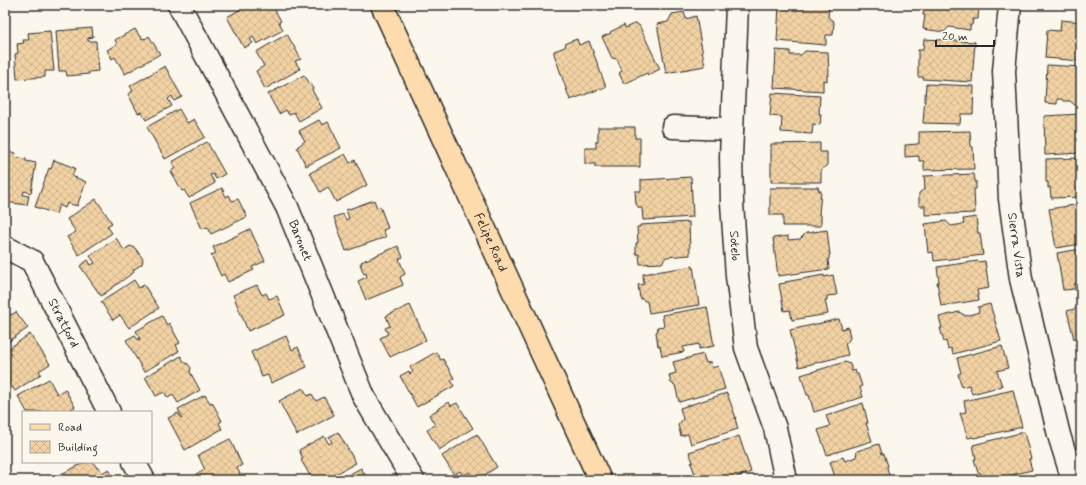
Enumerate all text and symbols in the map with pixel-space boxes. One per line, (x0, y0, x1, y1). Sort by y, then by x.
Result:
scale bar (936, 22, 994, 48)
text: 20 m (942, 29, 968, 45)
street label: Felipe Road (470, 210, 512, 274)
street label: Sierra Vista (1003, 212, 1029, 279)
street label: Baronet (285, 217, 316, 263)
street label: Sotelo (725, 230, 744, 261)
street label: Stratford (44, 295, 83, 351)
legend (22, 411, 152, 463)
text: Road (58, 420, 82, 436)
text: Building (58, 440, 98, 457)

